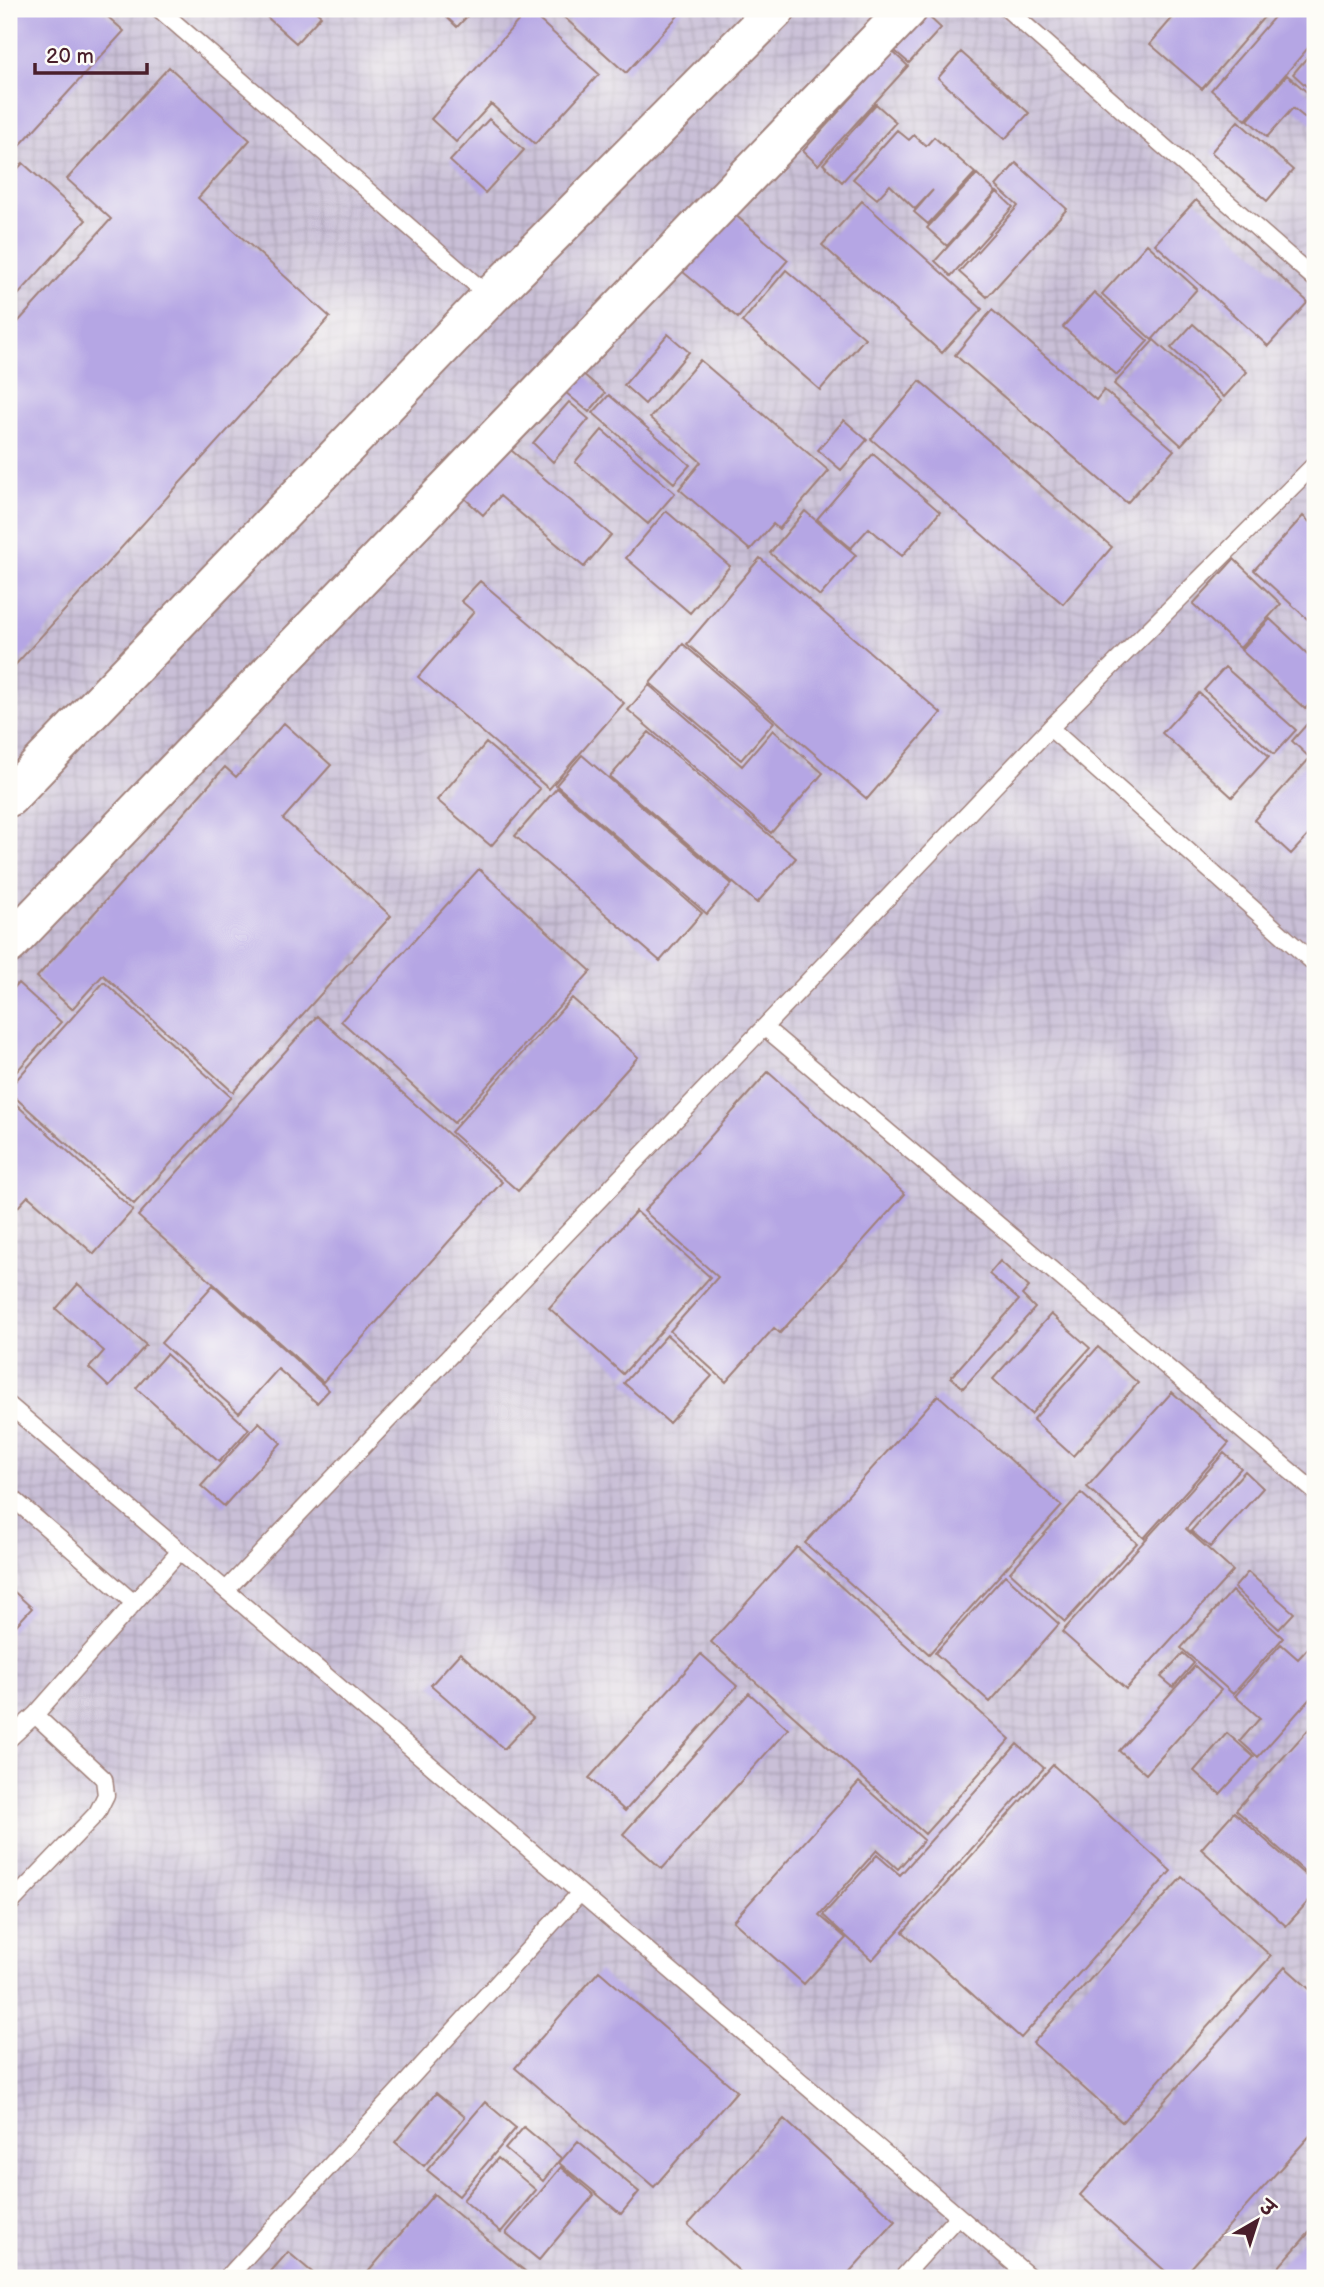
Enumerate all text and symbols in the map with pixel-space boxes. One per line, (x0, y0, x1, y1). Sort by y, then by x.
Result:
scale bar (35, 32, 147, 76)
text: 20 m (46, 44, 94, 69)
north arrow (1222, 2186, 1292, 2256)
text: उ (1253, 2195, 1281, 2223)

